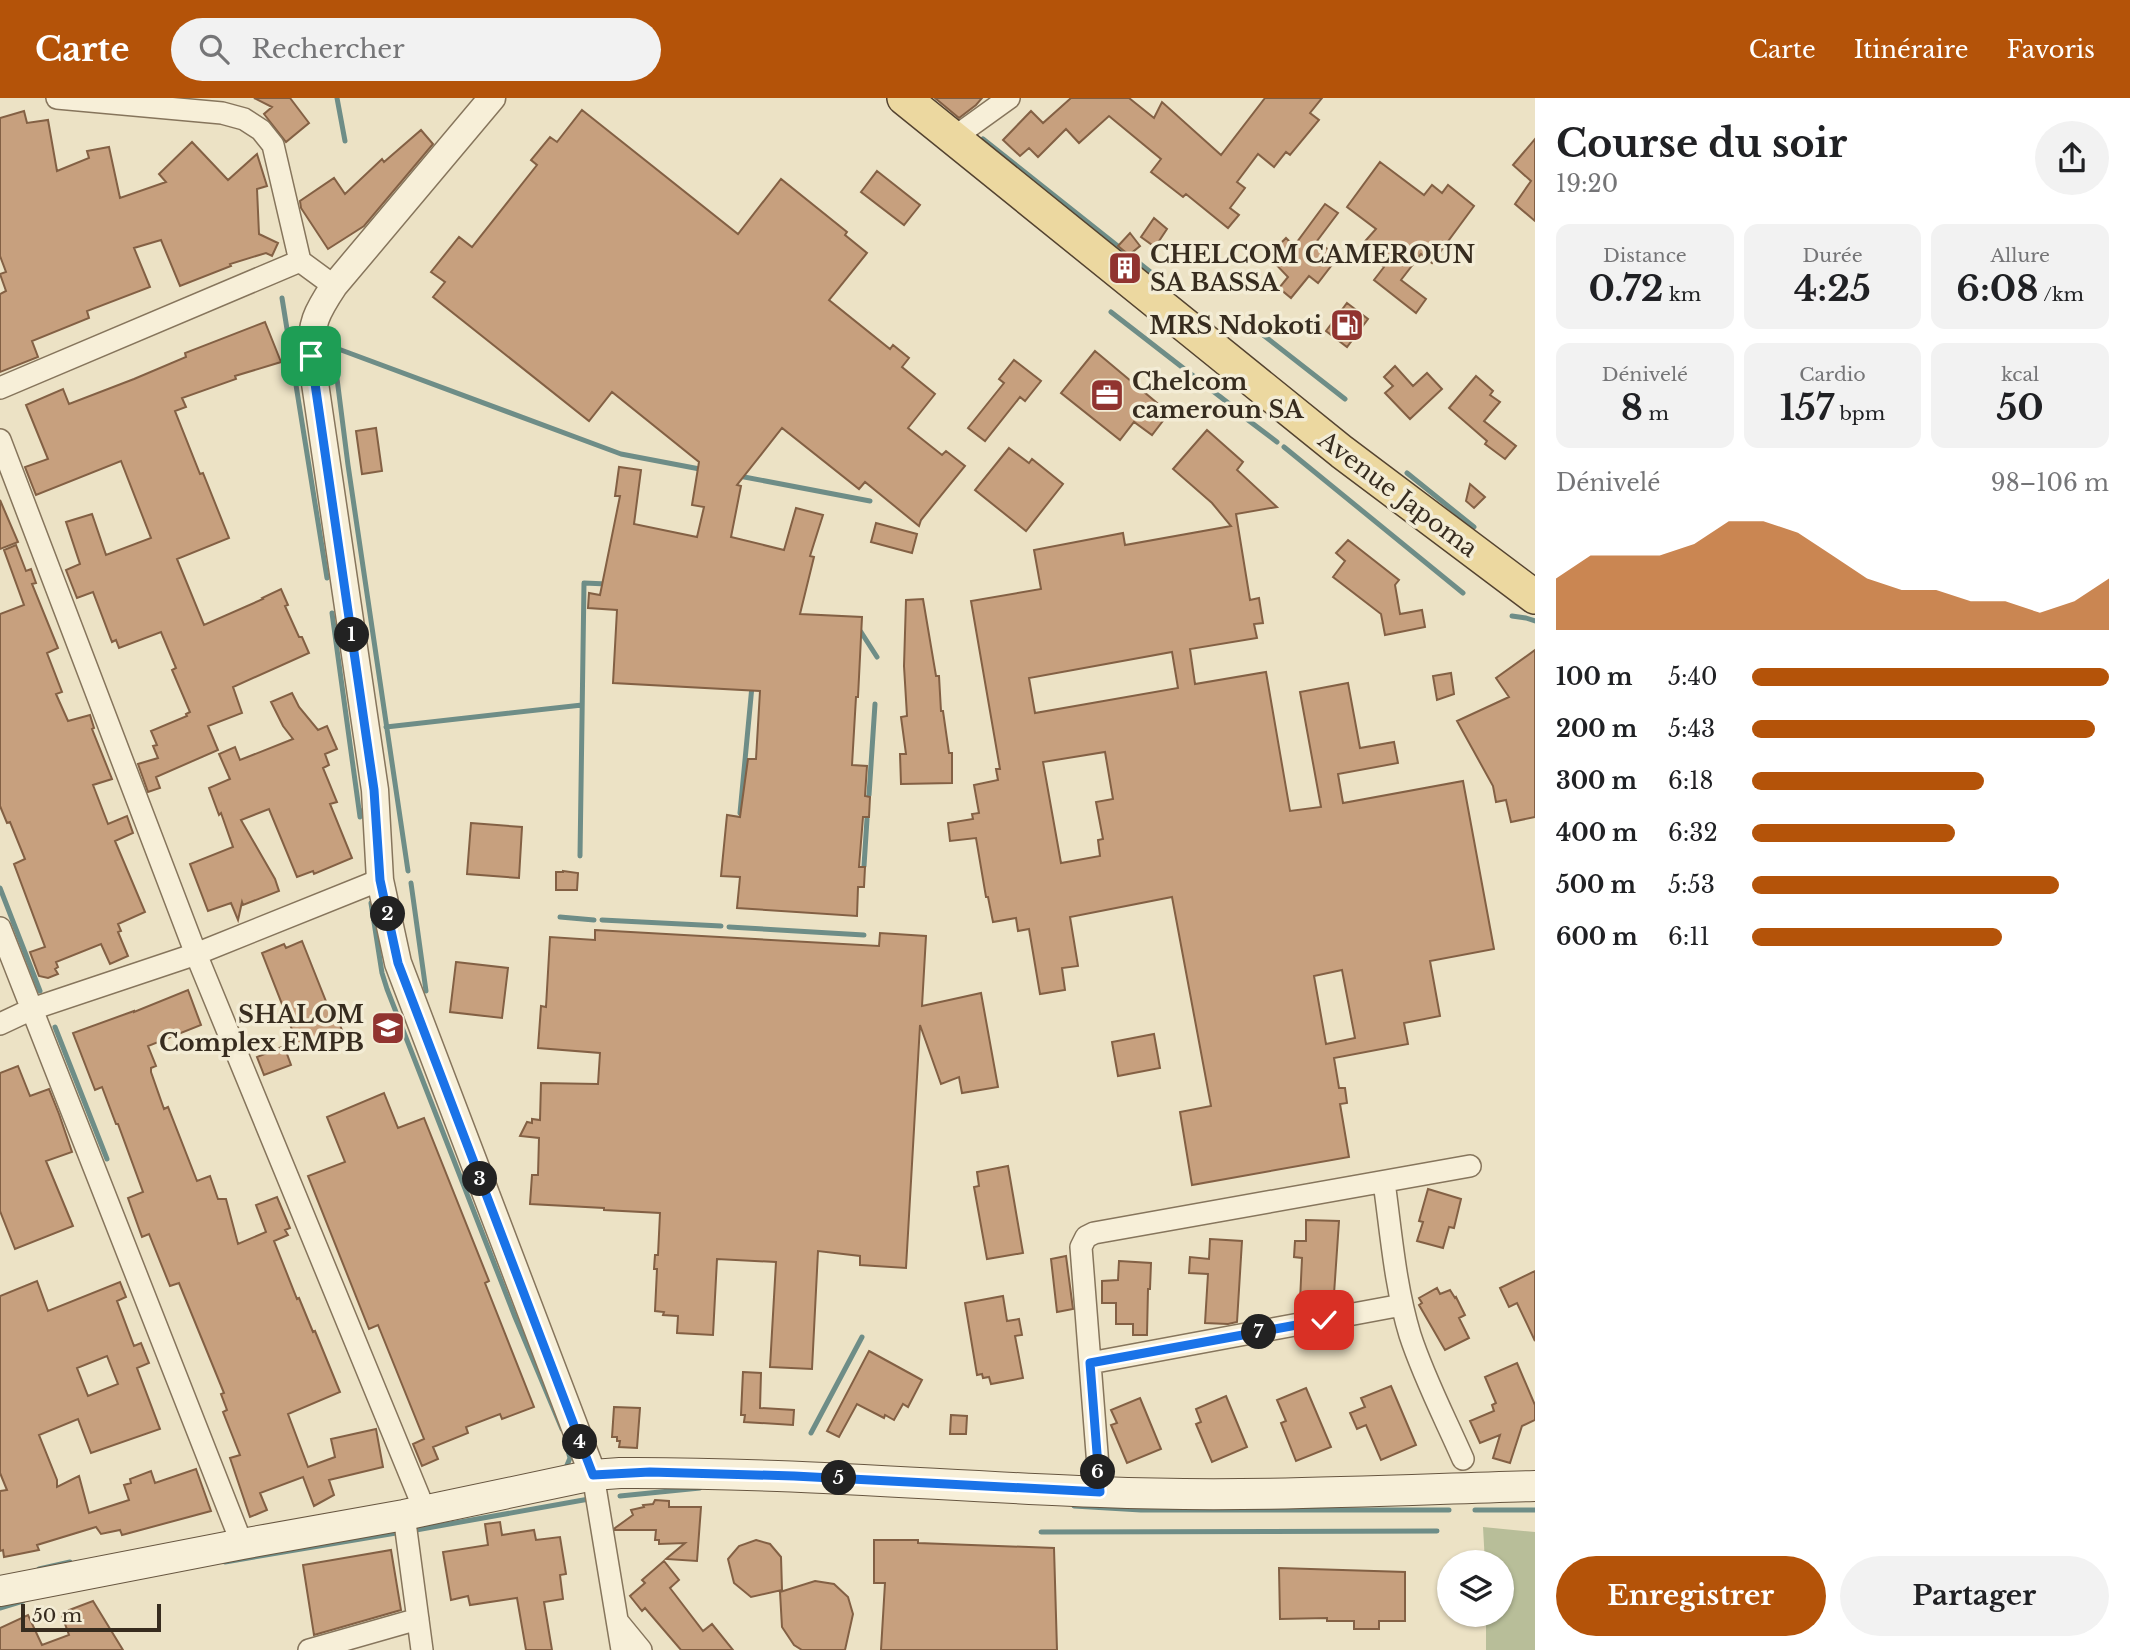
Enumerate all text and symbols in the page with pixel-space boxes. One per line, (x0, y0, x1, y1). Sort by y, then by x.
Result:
search box (171, 18, 661, 81)
text: Carte (35, 29, 129, 70)
icon: search (195, 30, 233, 68)
text: Rechercher (251, 33, 405, 65)
text: Carte (1749, 35, 1816, 64)
text: Itinéraire (1854, 35, 1969, 64)
text: Favoris (2007, 35, 2095, 64)
text: Course du soir (1556, 120, 1847, 167)
button: share (2035, 121, 2109, 195)
text: 19:20 (1556, 170, 1618, 198)
place label: CHELCOM CAMEROUN SA BASSA (1150, 240, 1475, 297)
text: Distance (1603, 244, 1687, 267)
text: Durée (1802, 244, 1863, 267)
text: Allure (1990, 244, 2050, 267)
building icon: CHELCOM CAMEROUN SA BASSA (1106, 249, 1144, 287)
text: 0.72 (1588, 267, 1664, 310)
text: 4:25 (1794, 267, 1871, 310)
text: 6:08 (1956, 267, 2038, 310)
text: km (1664, 283, 1701, 306)
text: /km (2038, 283, 2084, 306)
fuel station icon: MRS Ndokoti (1328, 306, 1366, 344)
place label: MRS Ndokoti (1149, 311, 1322, 340)
pin (281, 326, 341, 386)
icon: arrive (292, 337, 330, 375)
text: Dénivelé (1602, 363, 1688, 386)
text: Cardio (1799, 363, 1866, 386)
text: kcal (2001, 363, 2039, 386)
place label: Chelcom cameroun SA (1132, 367, 1305, 424)
office icon: Chelcom cameroun SA (1088, 376, 1126, 414)
text: 8 (1621, 386, 1643, 429)
text: 157 (1780, 386, 1834, 429)
text: 50 (1997, 386, 2044, 429)
text: m (1643, 402, 1669, 425)
text: bpm (1834, 402, 1885, 425)
street label: Avenue Japoma (1312, 424, 1484, 564)
text: Dénivelé (1556, 469, 1660, 497)
text: 98–106 m (1991, 469, 2109, 497)
pin: 1 (334, 618, 370, 652)
text: 1 (347, 623, 356, 646)
text: 100 m (1556, 663, 1632, 691)
text: 5:40 (1668, 663, 1718, 691)
text: 200 m (1556, 715, 1637, 743)
text: 5:43 (1668, 715, 1715, 743)
text: 300 m (1556, 767, 1637, 795)
text: 6:18 (1668, 767, 1714, 795)
text: 400 m (1556, 819, 1638, 847)
text: 6:32 (1668, 819, 1718, 847)
text: 500 m (1556, 871, 1636, 899)
text: 5:53 (1668, 871, 1715, 899)
pin: 2 (370, 896, 406, 932)
text: 2 (381, 902, 394, 925)
text: 600 m (1556, 923, 1638, 951)
text: 6:11 (1668, 923, 1710, 951)
place label: SHALOM Complex EMPB (159, 1000, 364, 1057)
school or university icon: SHALOM Complex EMPB (369, 1009, 407, 1047)
pin: 3 (462, 1162, 498, 1196)
text: 3 (473, 1167, 486, 1190)
pin (1294, 1290, 1354, 1350)
icon: check (1305, 1301, 1343, 1339)
pin: 7 (1242, 1314, 1276, 1350)
text: 7 (1254, 1320, 1263, 1343)
pin: 4 (562, 1424, 598, 1460)
text: 4 (573, 1430, 586, 1453)
pin: 6 (1080, 1454, 1116, 1490)
pin: 5 (822, 1460, 856, 1496)
text: 6 (1091, 1460, 1104, 1483)
text: 5 (833, 1466, 844, 1489)
map controls (1437, 1550, 1514, 1627)
button: layers (1437, 1550, 1514, 1627)
button: Enregistrer (1556, 1556, 1826, 1636)
button: Partager (1840, 1556, 2109, 1636)
scale bar (21, 1601, 161, 1633)
text: 50 m (32, 1604, 82, 1627)

